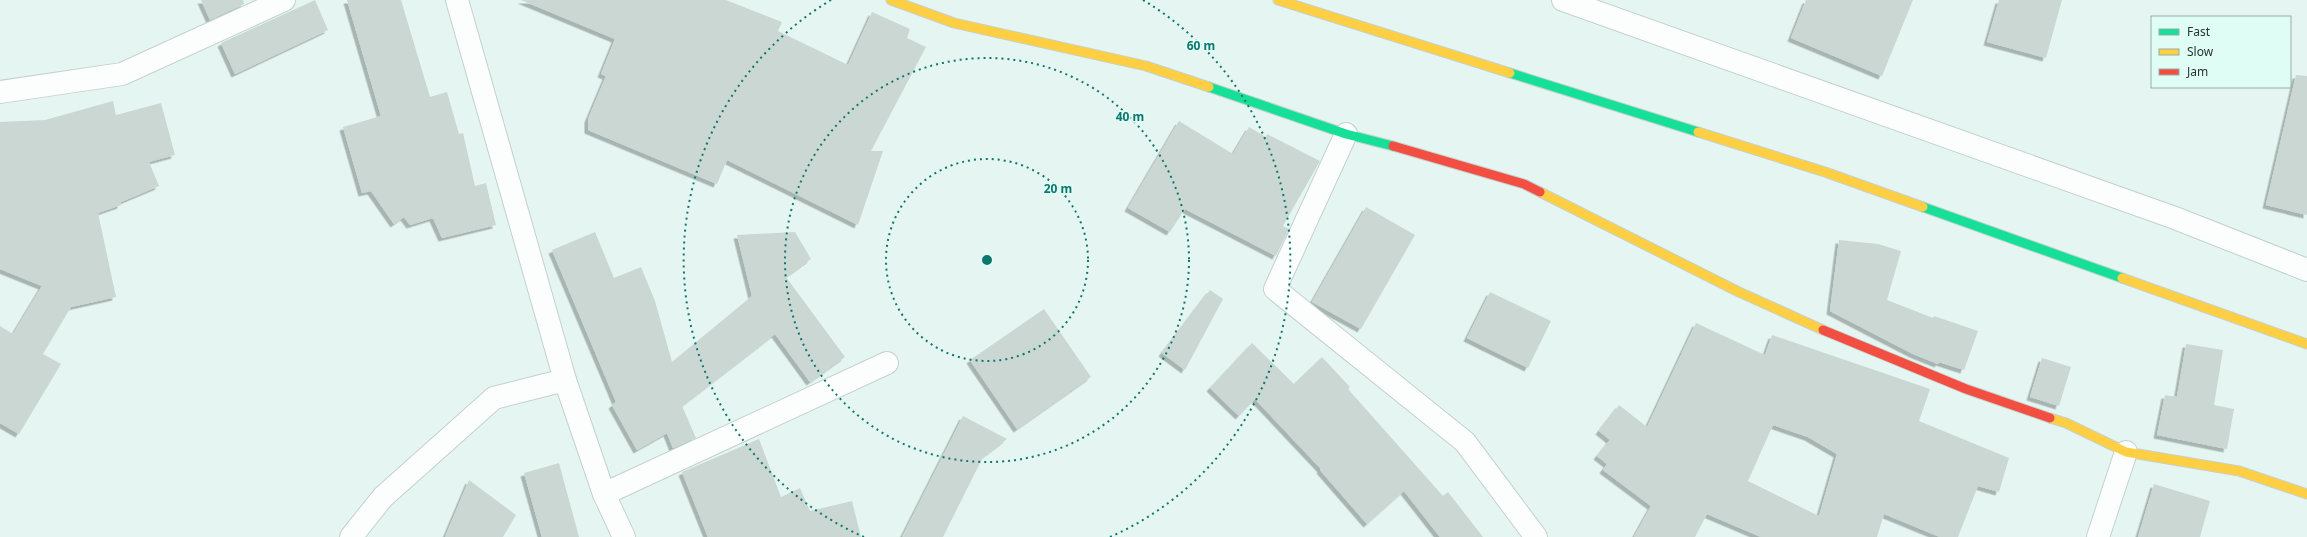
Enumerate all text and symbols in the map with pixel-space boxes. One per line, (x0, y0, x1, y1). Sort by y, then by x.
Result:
legend (2151, 16, 2291, 88)
text: Fast (2187, 23, 2211, 40)
text: 60 m (1187, 37, 1215, 54)
text: Slow (2187, 43, 2214, 60)
text: Jam (2186, 63, 2208, 80)
text: 40 m (1116, 108, 1144, 125)
text: 20 m (1044, 180, 1072, 197)
centre of rings (980, 253, 994, 267)

